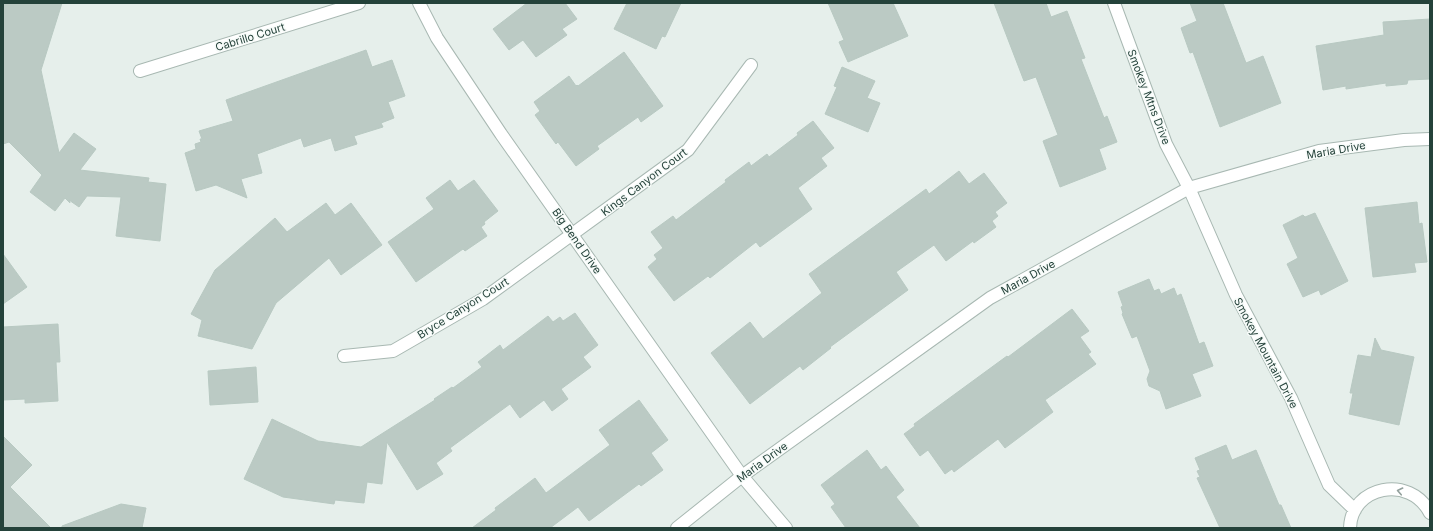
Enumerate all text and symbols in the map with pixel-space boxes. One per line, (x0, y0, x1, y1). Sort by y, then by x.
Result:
street label: Cabrillo Court (214, 20, 287, 54)
street label: Smokey Mtns Drive (1124, 47, 1174, 147)
street label: Maria Drive (1305, 138, 1367, 162)
street label: Kings Canyon Court (598, 145, 690, 219)
street label: Big Bend Drive (549, 205, 605, 277)
street label: Maria Drive (999, 256, 1057, 298)
street label: Bryce Canyon Court (415, 274, 512, 342)
street label: Smokey Mountain Drive (1231, 295, 1301, 411)
street label: Maria Drive (734, 439, 790, 485)
one-way arrow (1397, 487, 1404, 495)

